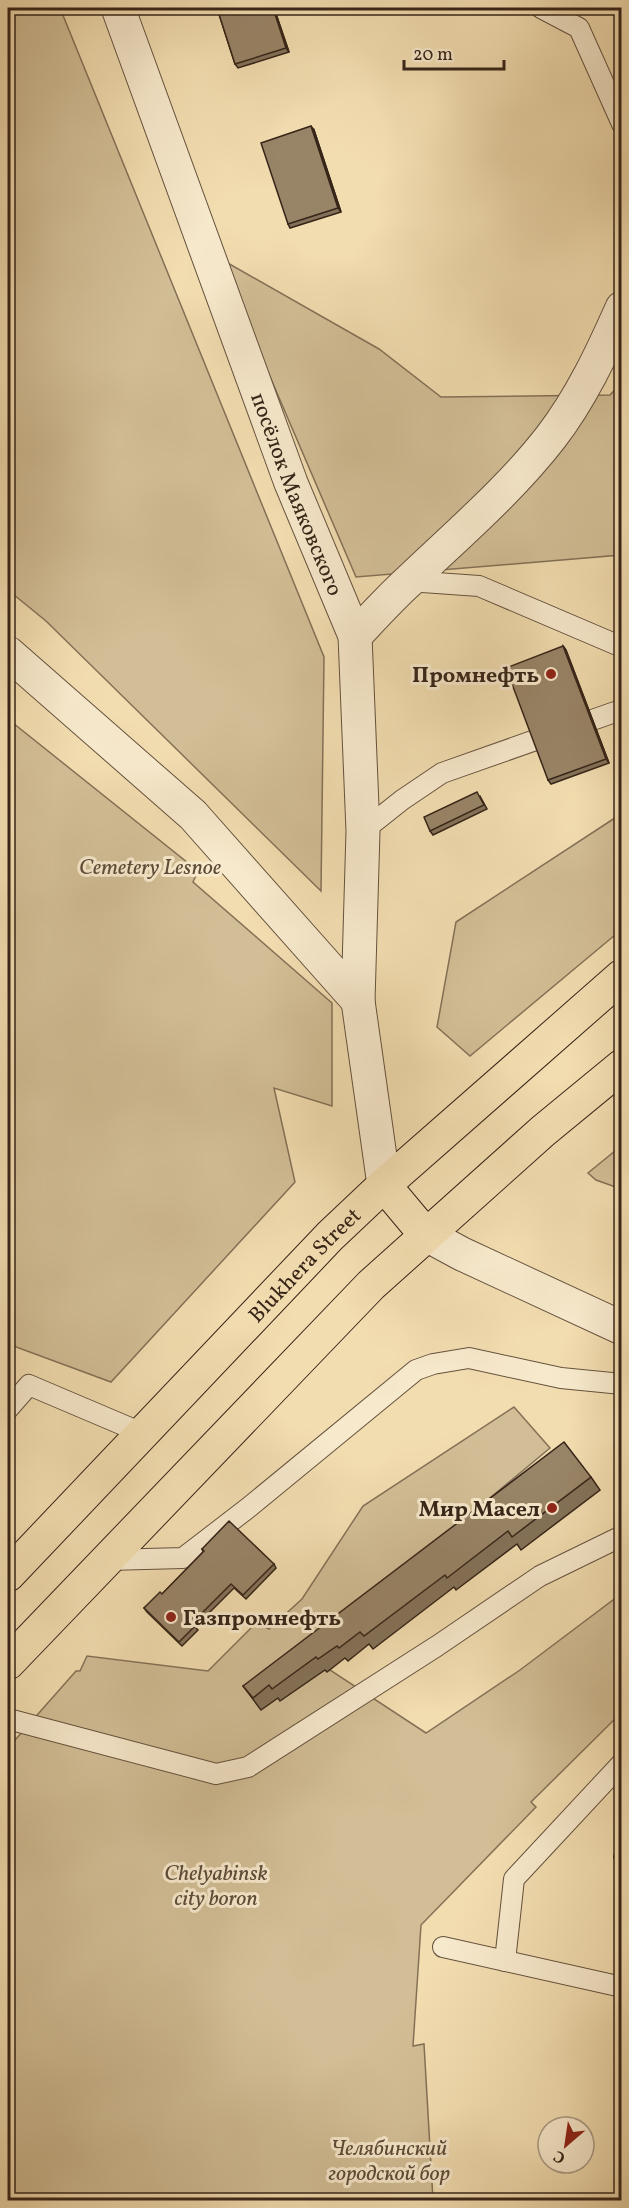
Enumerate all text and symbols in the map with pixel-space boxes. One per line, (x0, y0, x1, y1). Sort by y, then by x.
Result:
scale bar (404, 33, 504, 71)
text: 20 m (413, 43, 453, 68)
street label: посёлок Маяковского (241, 389, 349, 601)
place label: Промнефть (412, 661, 539, 692)
marker: Промнефть (544, 667, 558, 681)
park label: Cemetery Lesnoe (79, 853, 221, 884)
street label: Blukhera Street (242, 1201, 369, 1331)
place label: Мир Масел (419, 1495, 540, 1526)
marker: Мир Масел (545, 1501, 559, 1515)
place label: Газпромнефть (183, 1604, 341, 1635)
marker: Газпромнефть (164, 1610, 178, 1624)
park label: Chelyabinsk city boron (164, 1859, 268, 1915)
north arrow (536, 2115, 596, 2175)
park label: Челябинский городской бор (328, 2134, 450, 2190)
text: С (550, 2144, 570, 2168)

